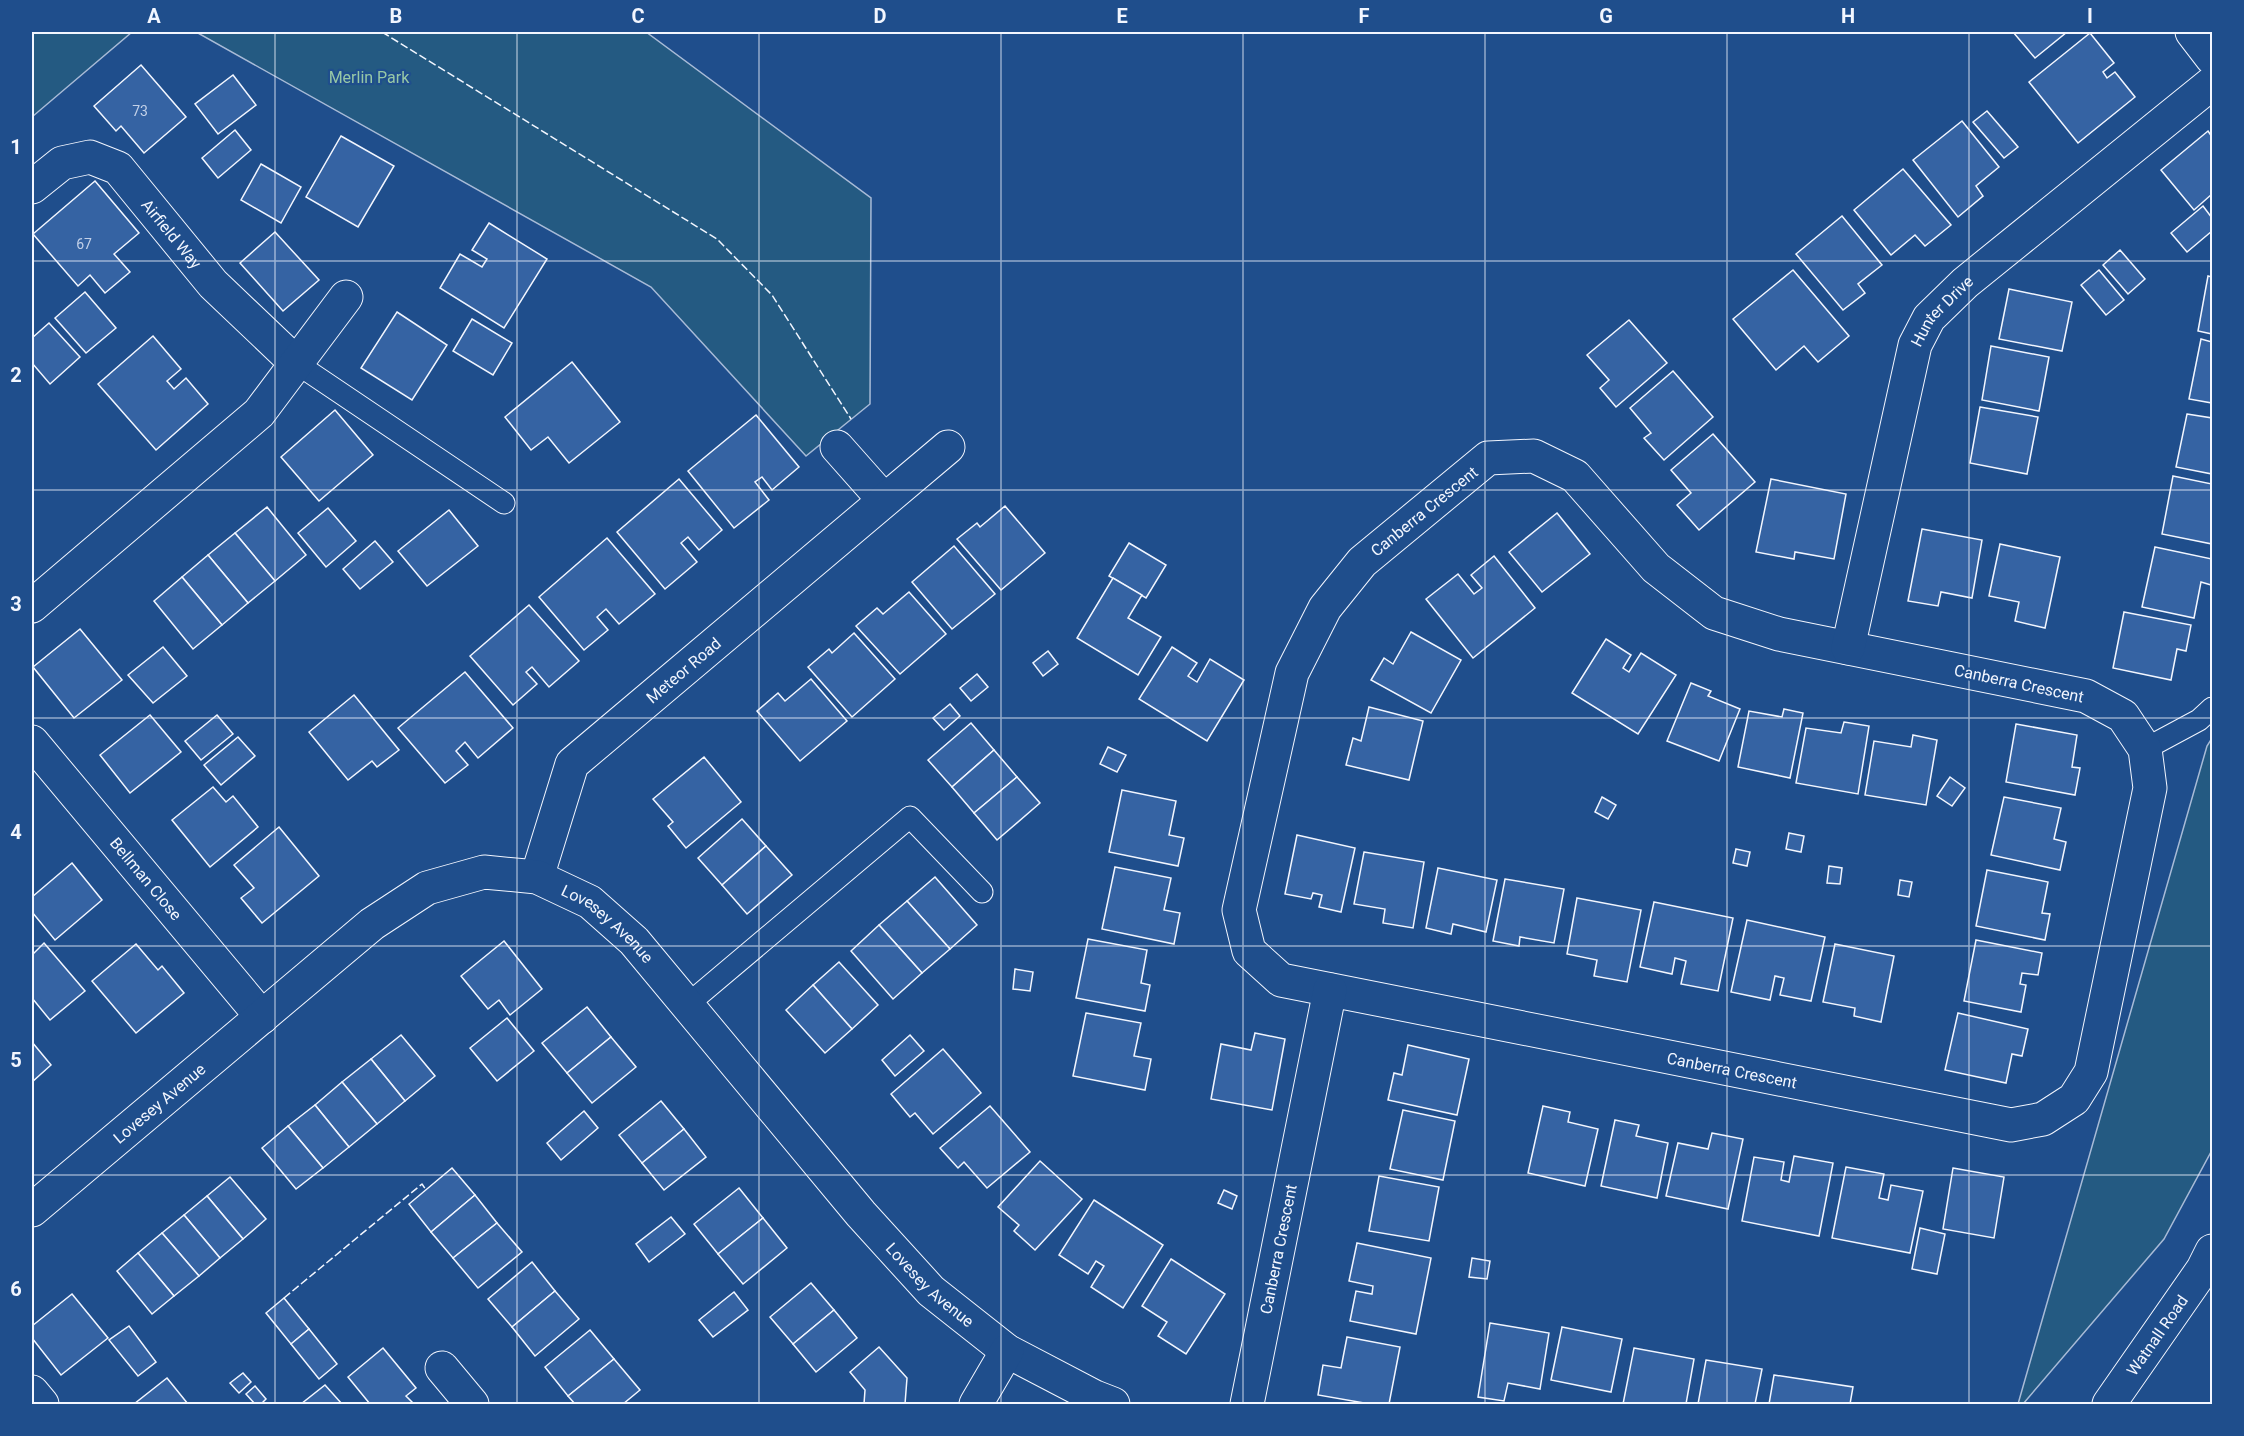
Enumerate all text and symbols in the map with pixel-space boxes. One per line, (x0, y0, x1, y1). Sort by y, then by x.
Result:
text: A (147, 4, 161, 28)
text: B (390, 4, 402, 28)
text: C (631, 4, 645, 28)
text: D (874, 4, 887, 28)
text: E (1116, 4, 1128, 28)
text: F (1359, 4, 1370, 28)
text: G (1599, 4, 1613, 28)
text: H (1841, 4, 1855, 28)
text: I (2087, 4, 2093, 28)
park label: Merlin Park (329, 68, 410, 87)
house number: 73 (132, 103, 148, 119)
text: 1 (10, 135, 22, 159)
street label: Airfield Way (137, 195, 206, 273)
house number: 67 (76, 236, 92, 252)
street label: Hunter Drive (1907, 272, 1977, 350)
text: 2 (10, 363, 22, 387)
street label: Canberra Crescent (1367, 462, 1482, 560)
text: 3 (10, 592, 22, 616)
street label: Meteor Road (643, 634, 725, 707)
street label: Canberra Crescent (1952, 660, 2085, 707)
text: 4 (10, 820, 22, 844)
street label: Bellman Close (106, 834, 186, 924)
street label: Lovesey Avenue (558, 881, 657, 967)
text: 5 (10, 1048, 22, 1072)
street label: Canberra Crescent (1665, 1049, 1798, 1092)
street label: Lovesey Avenue (109, 1059, 209, 1148)
street label: Canberra Crescent (1256, 1183, 1301, 1316)
street label: Lovesey Avenue (882, 1239, 978, 1331)
text: 6 (10, 1277, 22, 1301)
street label: Watnall Road (2123, 1291, 2192, 1379)

